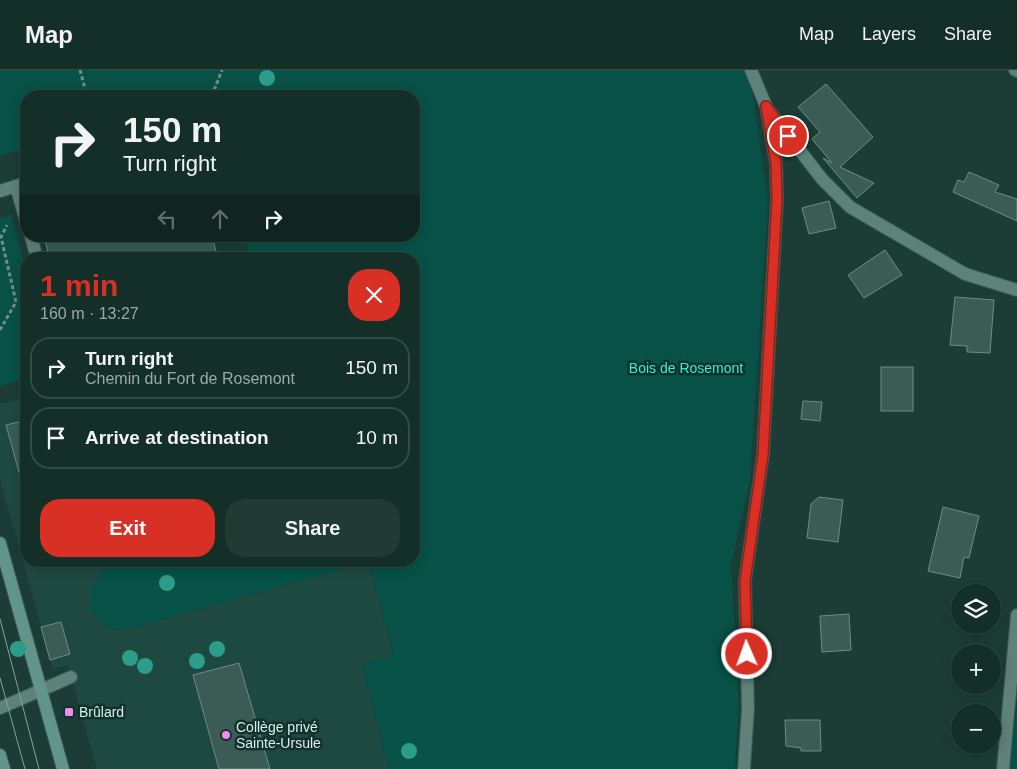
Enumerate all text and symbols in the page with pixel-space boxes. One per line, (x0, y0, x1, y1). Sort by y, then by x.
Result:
text: Map (25, 21, 73, 48)
text: Map (799, 24, 834, 44)
text: Layers (862, 24, 916, 44)
text: Share (944, 24, 992, 44)
icon: right (40, 110, 105, 175)
text: 150 m (123, 110, 222, 149)
pin (767, 115, 809, 157)
icon: arrive (774, 122, 802, 150)
text: Turn right (123, 151, 216, 176)
icon: left (153, 205, 181, 233)
icon: ahead (206, 205, 234, 233)
icon: right (259, 205, 287, 233)
text: 1 min (40, 269, 118, 302)
button: close (348, 269, 400, 321)
text: 160 m · 13:27 (40, 305, 139, 322)
text: Turn right (85, 348, 173, 369)
icon: right (42, 354, 70, 382)
text: 150 m (345, 357, 398, 378)
park label: Bois de Rosemont (629, 360, 743, 376)
text: Chemin du Fort de Rosemont (85, 370, 295, 387)
icon: arrive (42, 424, 70, 452)
text: Arrive at destination (85, 427, 269, 448)
text: 10 m (356, 427, 398, 448)
button: Exit (40, 499, 215, 557)
button: Share (225, 499, 400, 557)
map controls (951, 584, 1001, 754)
button: layers (951, 584, 1001, 634)
position arrow (720, 627, 772, 679)
button: + (951, 644, 1001, 694)
place label: Brûlard (79, 704, 124, 720)
button: − (951, 704, 1001, 754)
marker: Brûlard (63, 706, 75, 718)
place label: Collège privé Sainte-Ursule (236, 719, 321, 751)
marker: Collège privé Sainte-Ursule (220, 729, 232, 741)

